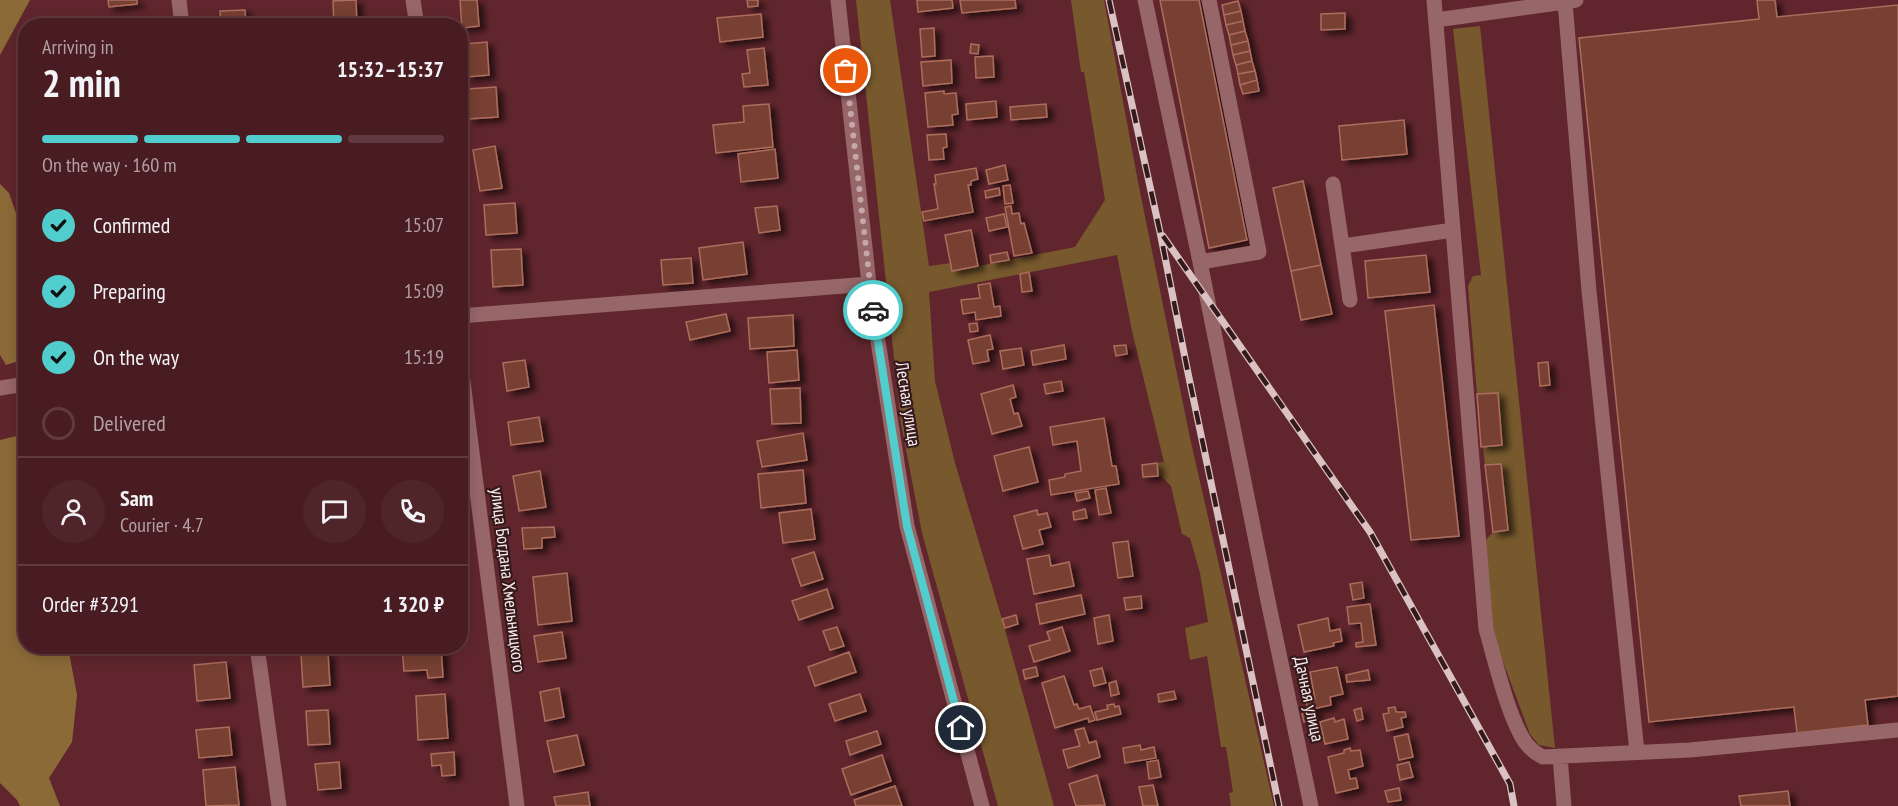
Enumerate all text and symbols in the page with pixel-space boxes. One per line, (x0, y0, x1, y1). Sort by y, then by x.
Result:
text: Arriving in (42, 34, 114, 60)
pin (820, 45, 871, 96)
icon: bag (829, 54, 862, 87)
text: 15:32–15:37 (337, 55, 444, 83)
text: 2 min (42, 57, 121, 108)
text: On the way · 160 m (42, 152, 177, 178)
icon: check (42, 209, 75, 242)
text: Confirmed (93, 211, 170, 239)
text: 15:07 (404, 212, 444, 238)
icon: check (42, 275, 75, 308)
text: Preparing (93, 277, 166, 305)
text: 15:09 (404, 278, 444, 304)
courier (843, 280, 903, 340)
icon: car (857, 294, 890, 327)
icon: check (42, 341, 75, 374)
text: On the way (93, 343, 179, 371)
text: 15:19 (404, 344, 444, 370)
street label: Лесная улица (890, 359, 927, 448)
text: Delivered (93, 409, 166, 437)
button: person (42, 480, 105, 543)
button: chat (303, 480, 366, 543)
button: phone (381, 480, 444, 543)
text: Sam (120, 484, 153, 512)
street label: улица Богдана Хмельницкого (486, 486, 531, 674)
text: Courier · 4.7 (120, 512, 204, 538)
text: Order #3291 (42, 590, 139, 618)
text: 1 320 ₽ (382, 590, 444, 618)
street label: Дачная улица (1289, 654, 1330, 744)
pin (935, 702, 986, 753)
icon: home (944, 711, 977, 744)

